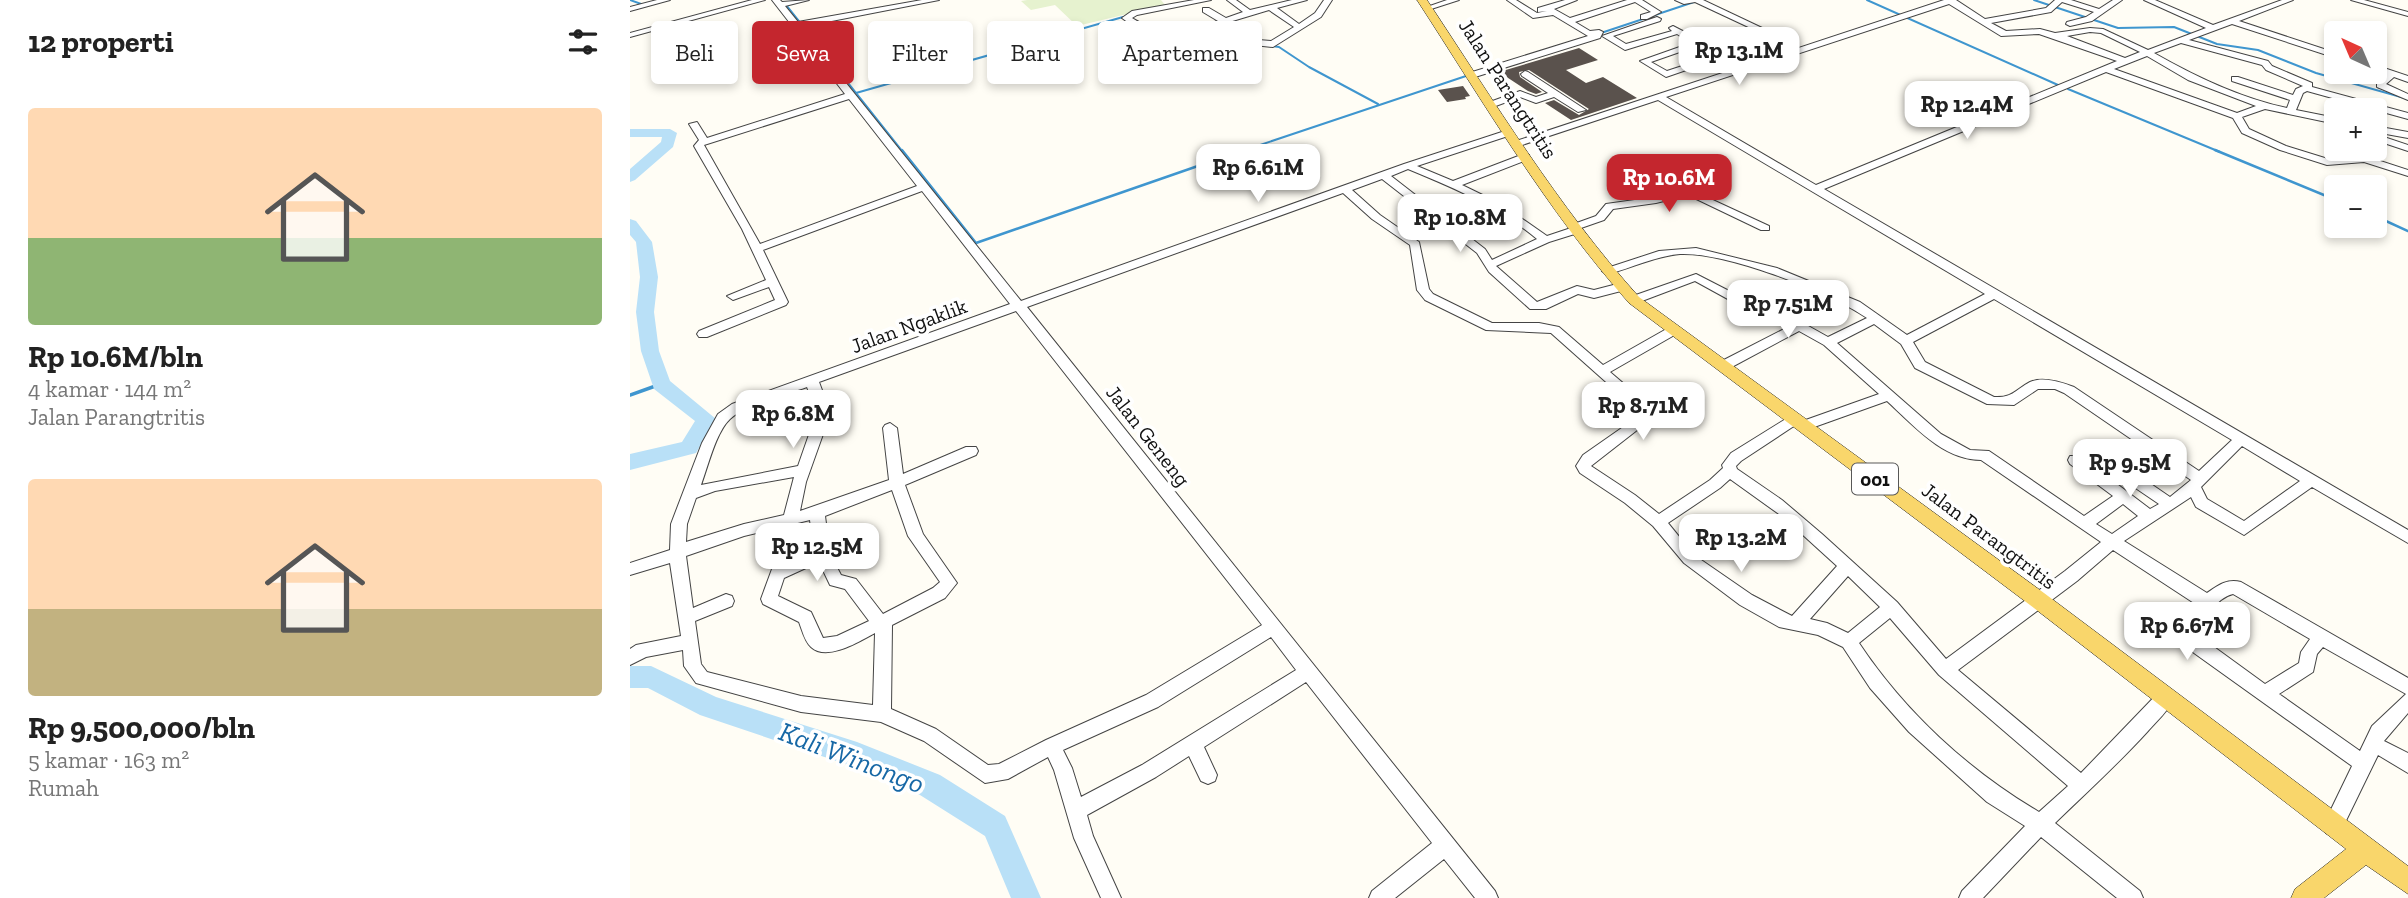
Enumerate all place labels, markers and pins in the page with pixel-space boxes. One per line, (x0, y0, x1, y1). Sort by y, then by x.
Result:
pin: Rp 13.1M (1667, 28, 1811, 87)
pin: Rp 12.4M (1895, 82, 2039, 141)
pin: Rp 6.61M (1186, 144, 1330, 204)
pin: Rp 10.6M (1597, 154, 1741, 214)
pin: Rp 10.8M (1388, 194, 1532, 254)
pin: Rp 7.51M (1716, 280, 1860, 340)
pin: Rp 8.71M (1571, 382, 1715, 442)
pin: Rp 6.8M (728, 391, 858, 450)
pin: Rp 9.5M (2065, 440, 2195, 499)
pin: Rp 13.2M (1669, 514, 1813, 574)
pin: Rp 12.5M (745, 524, 889, 583)
pin: Rp 6.67M (2115, 602, 2259, 662)

